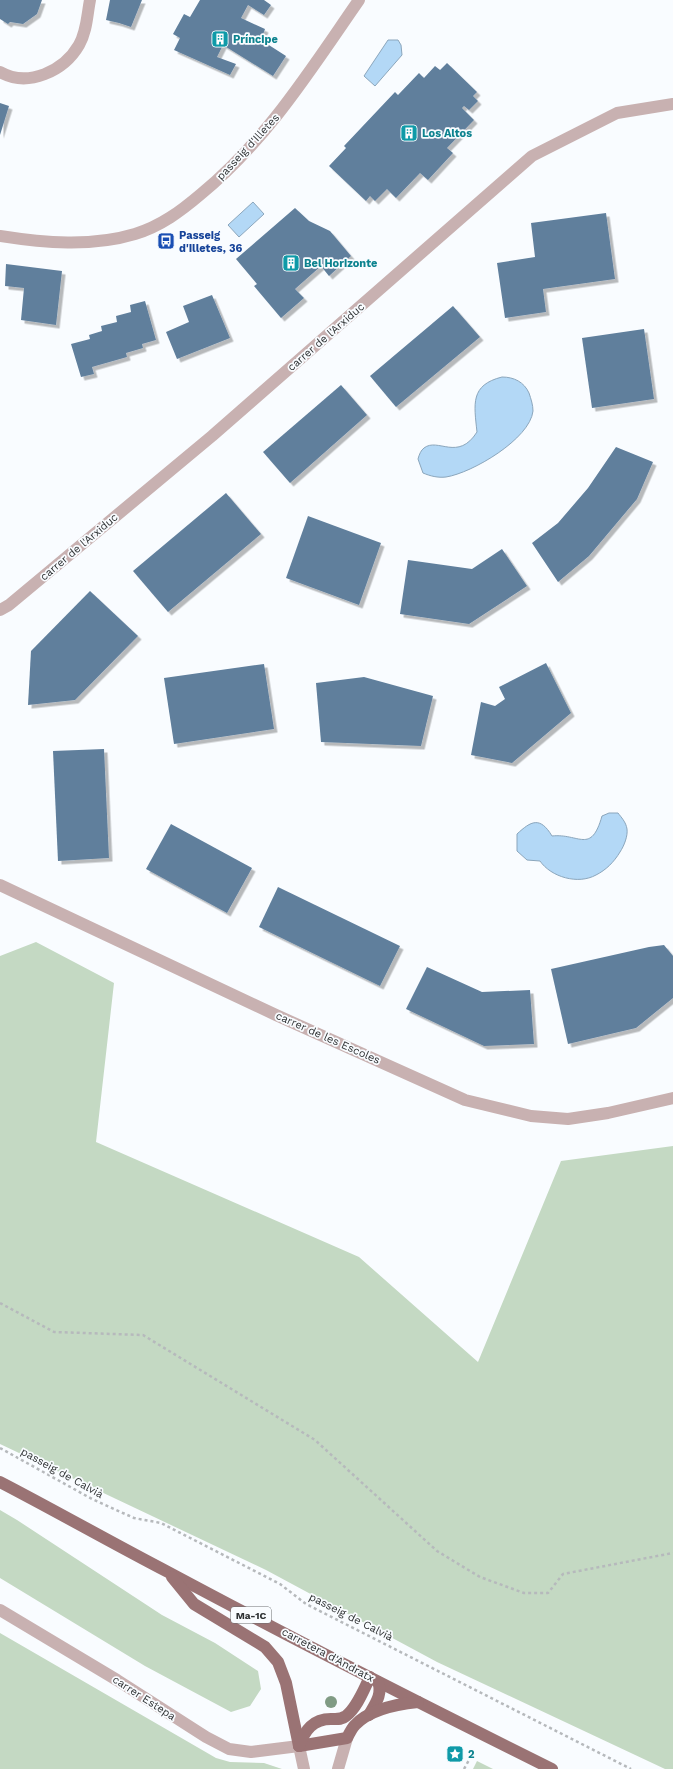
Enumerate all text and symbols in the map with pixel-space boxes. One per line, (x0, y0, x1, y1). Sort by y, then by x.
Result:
building icon: Príncipe (210, 29, 230, 49)
place label: Príncipe (233, 33, 278, 46)
street label: passeig d'Illetes (214, 111, 282, 183)
building icon: Los Altos (399, 123, 419, 143)
place label: Los Altos (422, 127, 472, 140)
place label: Passeig d'Illetes, 36 (179, 229, 243, 255)
bus stop icon: Passeig d'Illetes, 36 (156, 231, 176, 251)
building icon: Bel Horizonte (281, 253, 301, 273)
place label: Bel Horizonte (304, 257, 377, 270)
street label: carrer de l'Arxiduc (285, 300, 367, 374)
street label: carrer de l'Arxiduc (37, 511, 121, 583)
street label: carrer de les Escoles (274, 1009, 382, 1067)
street label: passeig de Calvià (18, 1445, 106, 1501)
street label: passeig de Calvià (307, 1590, 395, 1644)
road number: Ma-1C (231, 1607, 271, 1623)
street label: carretera d'Andratx (280, 1625, 376, 1685)
street label: carrer Estepa (110, 1673, 178, 1723)
place icon: 2 (445, 1744, 465, 1764)
place label: 2 (468, 1748, 475, 1761)

